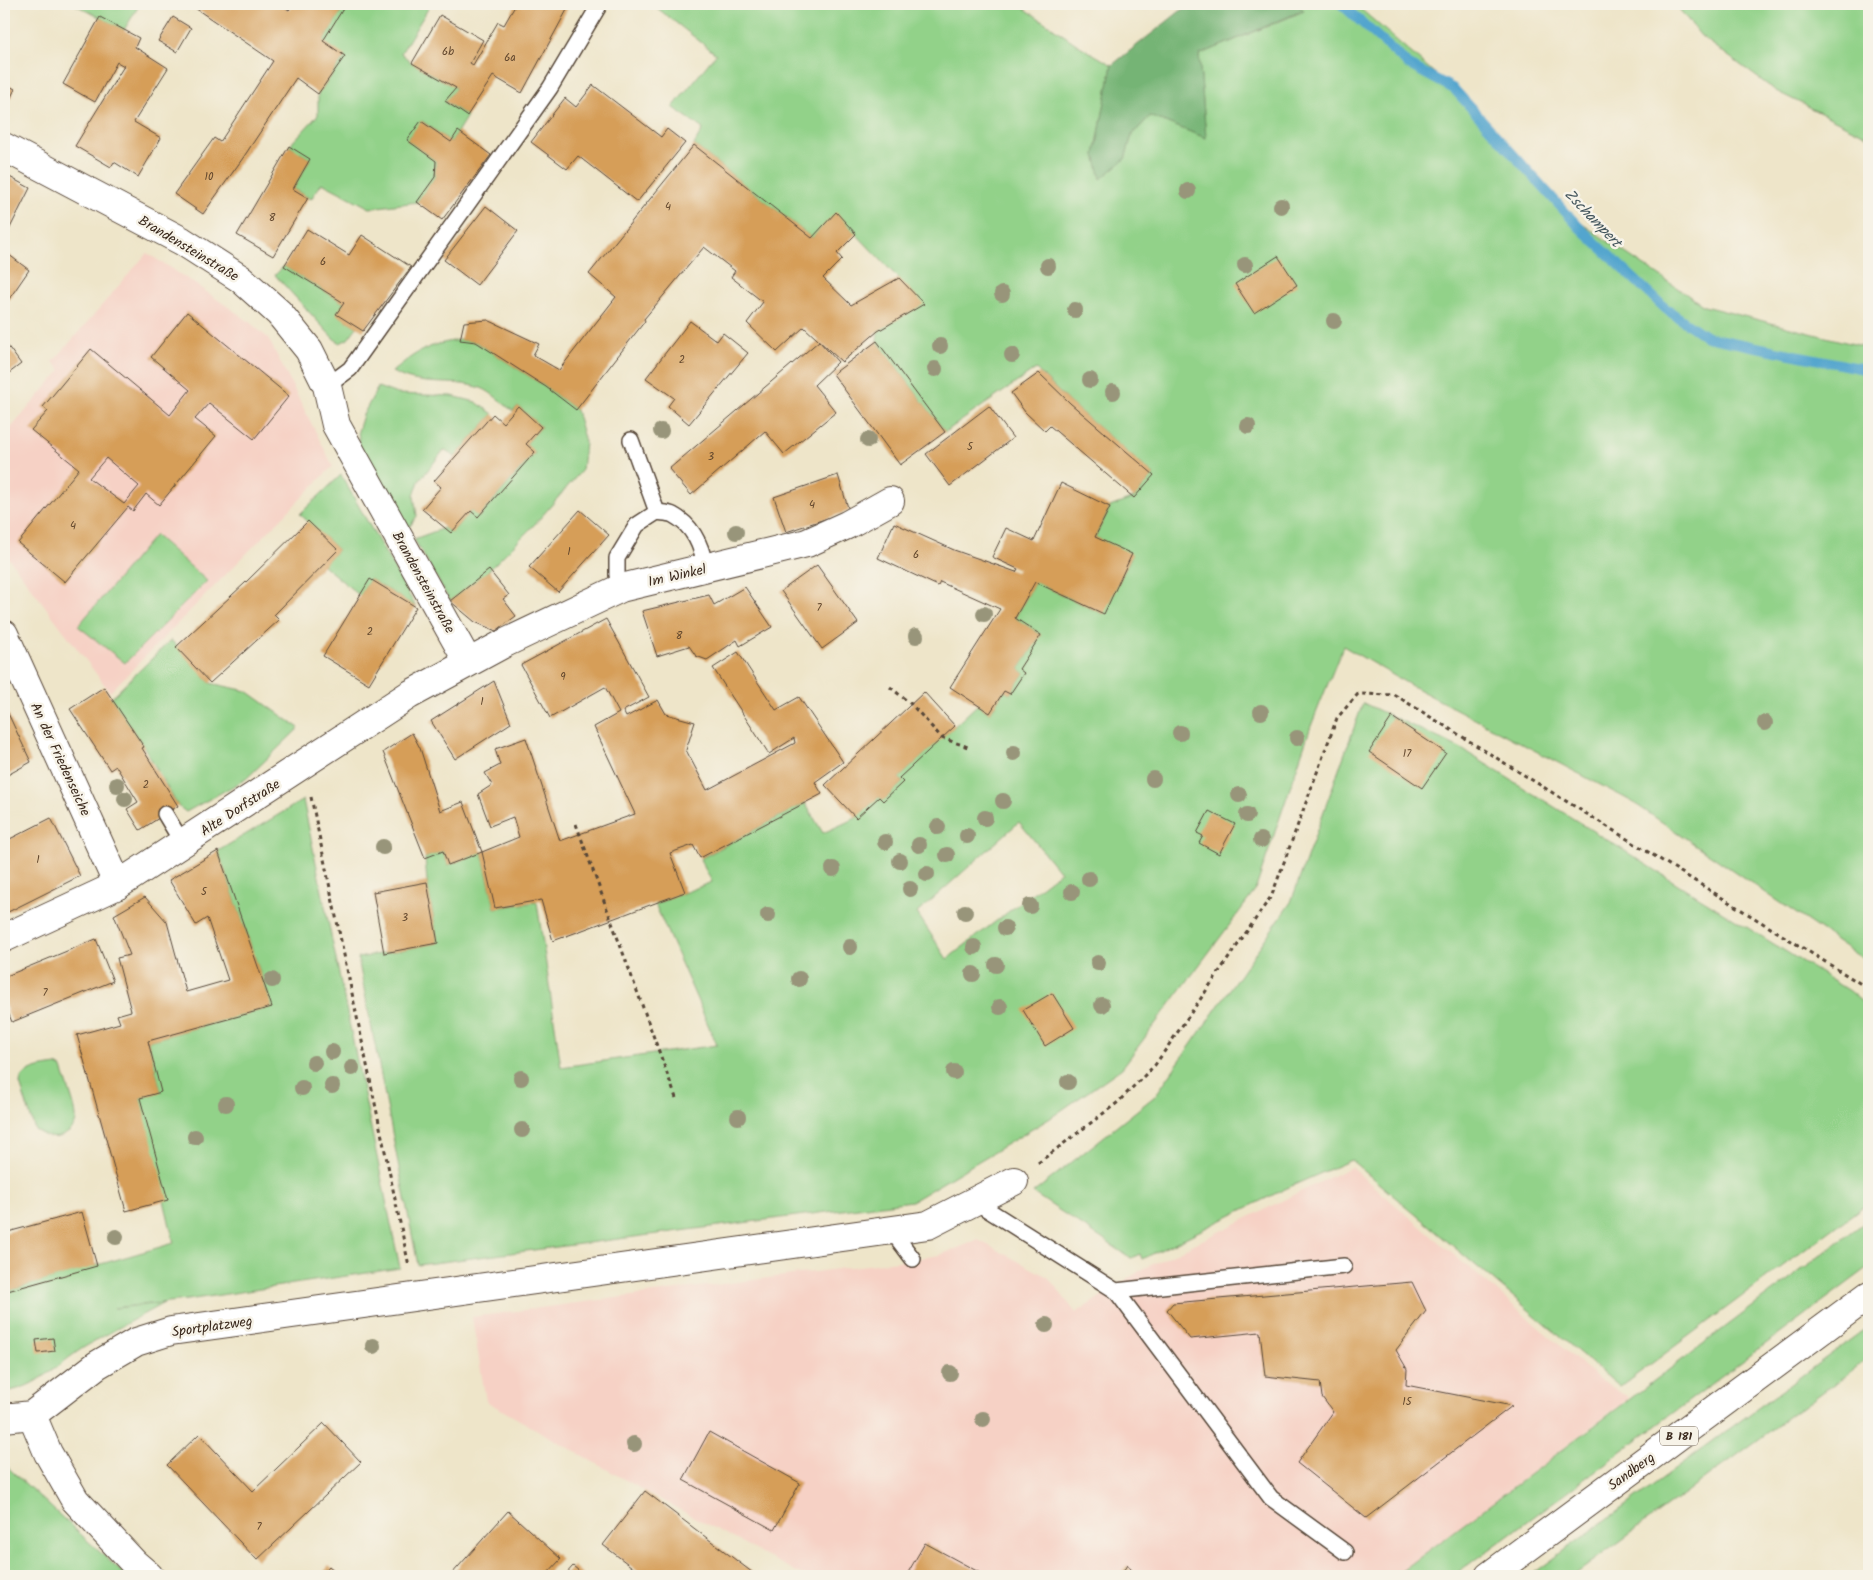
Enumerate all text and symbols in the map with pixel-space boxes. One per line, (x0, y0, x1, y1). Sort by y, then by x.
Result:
house number: 6b (442, 43, 454, 61)
house number: 6a (504, 49, 516, 67)
house number: 10 (205, 168, 214, 186)
water label: Zschampert (1558, 184, 1628, 255)
house number: 4 (665, 198, 671, 216)
house number: 8 (269, 209, 276, 227)
street label: Brandensteinstraße (134, 210, 244, 288)
house number: 6 (320, 253, 326, 271)
house number: 2 (679, 351, 685, 369)
house number: 5 (967, 438, 974, 456)
house number: 3 (708, 448, 714, 466)
house number: 4 (809, 496, 815, 514)
house number: 4 (70, 517, 76, 535)
street label: Brandensteinstraße (386, 527, 461, 638)
house number: 1 (567, 543, 571, 561)
house number: 6 (913, 546, 919, 564)
street label: Im Winkel (646, 558, 709, 593)
house number: 7 (816, 599, 822, 617)
house number: 2 (367, 623, 373, 641)
house number: 8 (676, 627, 683, 645)
house number: 9 (560, 668, 566, 686)
house number: 1 (480, 693, 484, 711)
street label: An der Friedenseiche (24, 699, 96, 820)
house number: 17 (1403, 745, 1412, 763)
street label: Alte Dorfstraße (196, 773, 286, 842)
house number: 2 (143, 776, 149, 794)
house number: 1 (36, 851, 40, 869)
house number: 5 (201, 883, 208, 901)
house number: 3 (402, 909, 408, 927)
house number: 7 (42, 984, 48, 1002)
street label: Sportplatzweg (170, 1310, 254, 1344)
house number: 15 (1402, 1393, 1413, 1411)
road number: B 181 (1660, 1426, 1698, 1445)
street label: Sandberg (1604, 1447, 1660, 1496)
house number: 7 (256, 1518, 262, 1536)

